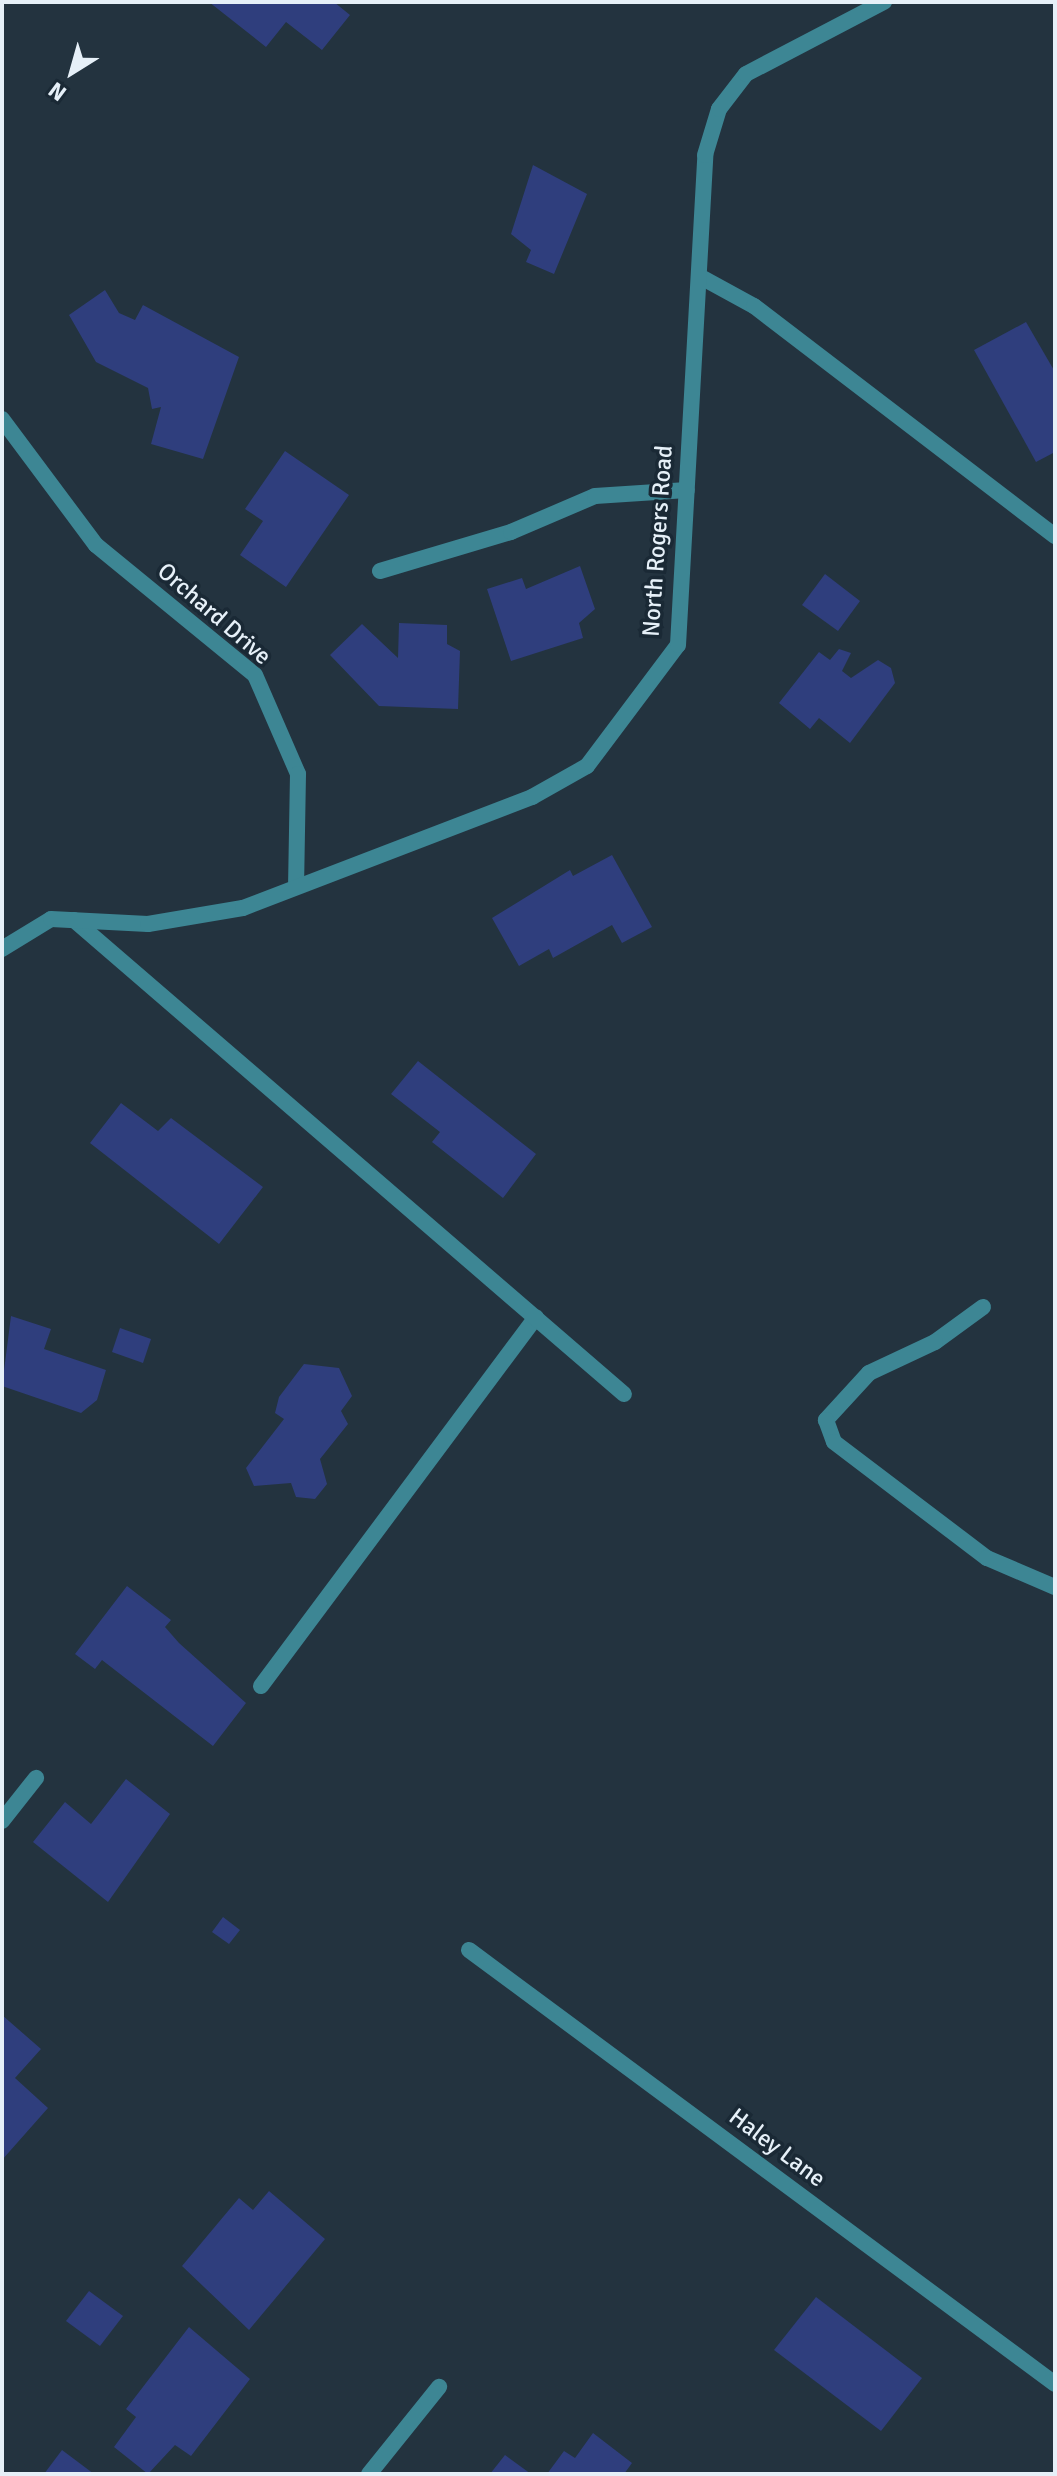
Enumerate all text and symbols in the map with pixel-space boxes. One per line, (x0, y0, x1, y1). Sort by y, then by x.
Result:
north arrow (32, 32, 112, 112)
text: N (43, 76, 71, 107)
street label: North Rogers Road (637, 444, 679, 638)
street label: Orchard Drive (151, 557, 277, 671)
street label: Haley Lane (723, 2103, 831, 2193)

